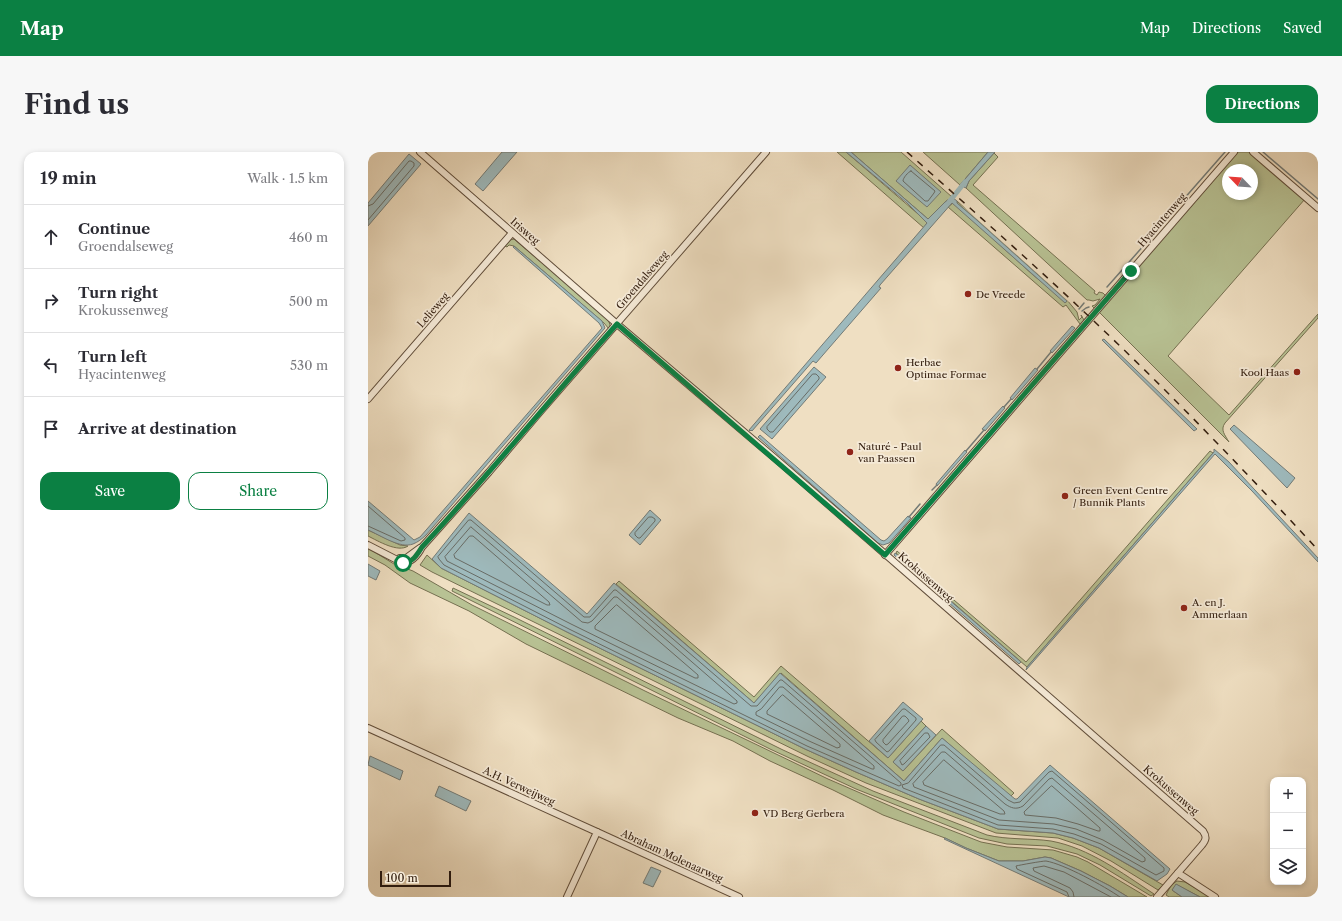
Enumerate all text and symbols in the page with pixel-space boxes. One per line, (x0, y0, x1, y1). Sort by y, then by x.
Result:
text: Map (20, 17, 64, 40)
text: Map (1140, 19, 1170, 37)
text: Directions (1192, 19, 1261, 37)
text: Saved (1283, 19, 1322, 37)
button: Directions (1206, 85, 1318, 123)
text: Find us (24, 87, 129, 121)
north arrow (1222, 164, 1258, 200)
text: 19 min (40, 168, 97, 188)
text: Walk · 1.5 km (247, 170, 328, 186)
street label: Hyacintenweg (1135, 190, 1190, 250)
street label: Irisweg (508, 215, 543, 248)
text: Continue (78, 219, 150, 238)
icon: ahead (40, 226, 62, 248)
text: 460 m (289, 229, 328, 245)
text: Groendalseweg (78, 238, 173, 254)
street label: Groendalseweg (613, 248, 671, 312)
route end (1122, 262, 1140, 280)
text: Turn right (78, 283, 158, 302)
place label: De Vreede (976, 288, 1026, 301)
street label: Lelieweg (414, 289, 452, 330)
marker: De Vreede (963, 289, 973, 299)
icon: right (40, 290, 62, 312)
text: 500 m (289, 293, 328, 309)
text: Krokussenweg (78, 302, 168, 318)
text: Turn left (78, 347, 147, 366)
icon: left (40, 354, 62, 376)
place label: Herbae Optimae Formae (906, 356, 987, 381)
text: 530 m (290, 357, 328, 373)
marker: Herbae Optimae Formae (893, 363, 903, 373)
text: Hyacintenweg (78, 366, 166, 382)
place label: Kool Haas (1240, 366, 1289, 379)
marker: Kool Haas (1292, 367, 1302, 377)
icon: arrive (40, 418, 62, 440)
text: Arrive at destination (78, 419, 237, 438)
place label: Naturé - Paul van Paassen (857, 440, 921, 465)
marker: Naturé - Paul van Paassen (845, 447, 855, 457)
button: Save (40, 472, 180, 510)
button: Share (188, 472, 328, 510)
place label: Green Event Centre / Bunnik Plants (1073, 484, 1169, 509)
marker: Green Event Centre / Bunnik Plants (1060, 491, 1070, 501)
street label: Krokussenweg (896, 549, 957, 605)
route start (394, 554, 412, 572)
place label: A. en J. Ammerlaan (1191, 596, 1248, 621)
marker: A. en J. Ammerlaan (1179, 603, 1189, 613)
street label: Krokussenweg (1141, 762, 1202, 818)
street label: A.H. Verweijweg (480, 763, 558, 809)
map controls (1270, 777, 1306, 885)
button: + (1270, 777, 1306, 813)
place label: VD Berg Gerbera (762, 807, 845, 820)
marker: VD Berg Gerbera (750, 808, 760, 818)
button: − (1270, 813, 1306, 849)
street label: Abraham Molenaarweg (618, 826, 726, 886)
button: layers (1270, 849, 1306, 885)
scale bar (380, 869, 451, 888)
text: 100 m (386, 871, 418, 885)

